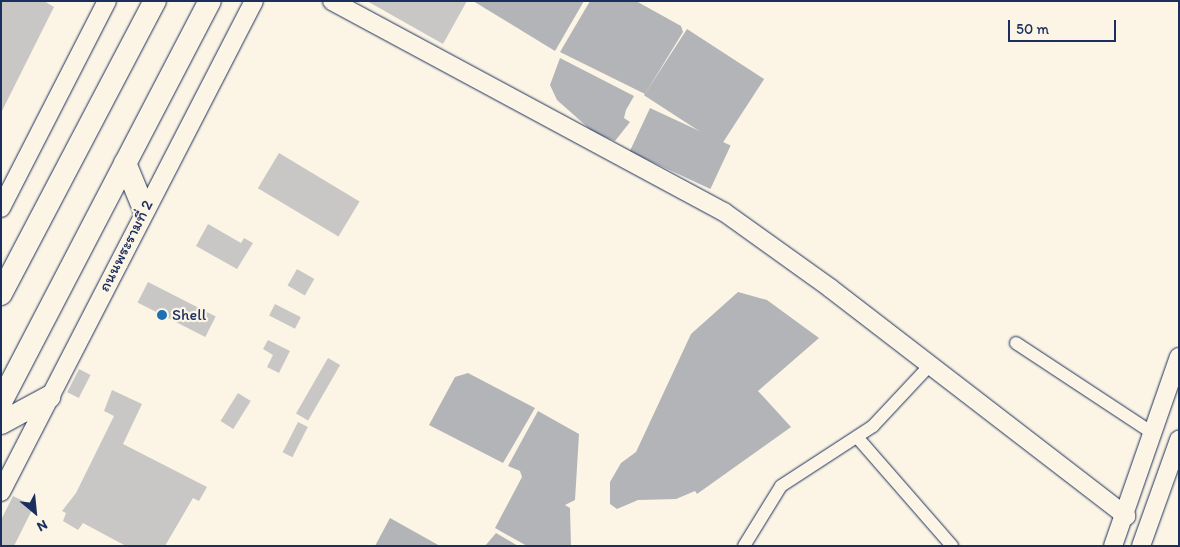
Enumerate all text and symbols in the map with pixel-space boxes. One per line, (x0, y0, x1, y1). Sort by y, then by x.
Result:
scale bar (1010, 10, 1118, 42)
text: 50 m (1016, 20, 1049, 38)
street label: ถนนพระรามที่ 2 (95, 197, 157, 295)
place label: Shell (172, 305, 206, 325)
marker: Shell (156, 309, 168, 321)
north arrow (10, 487, 60, 537)
text: N (34, 516, 50, 535)

